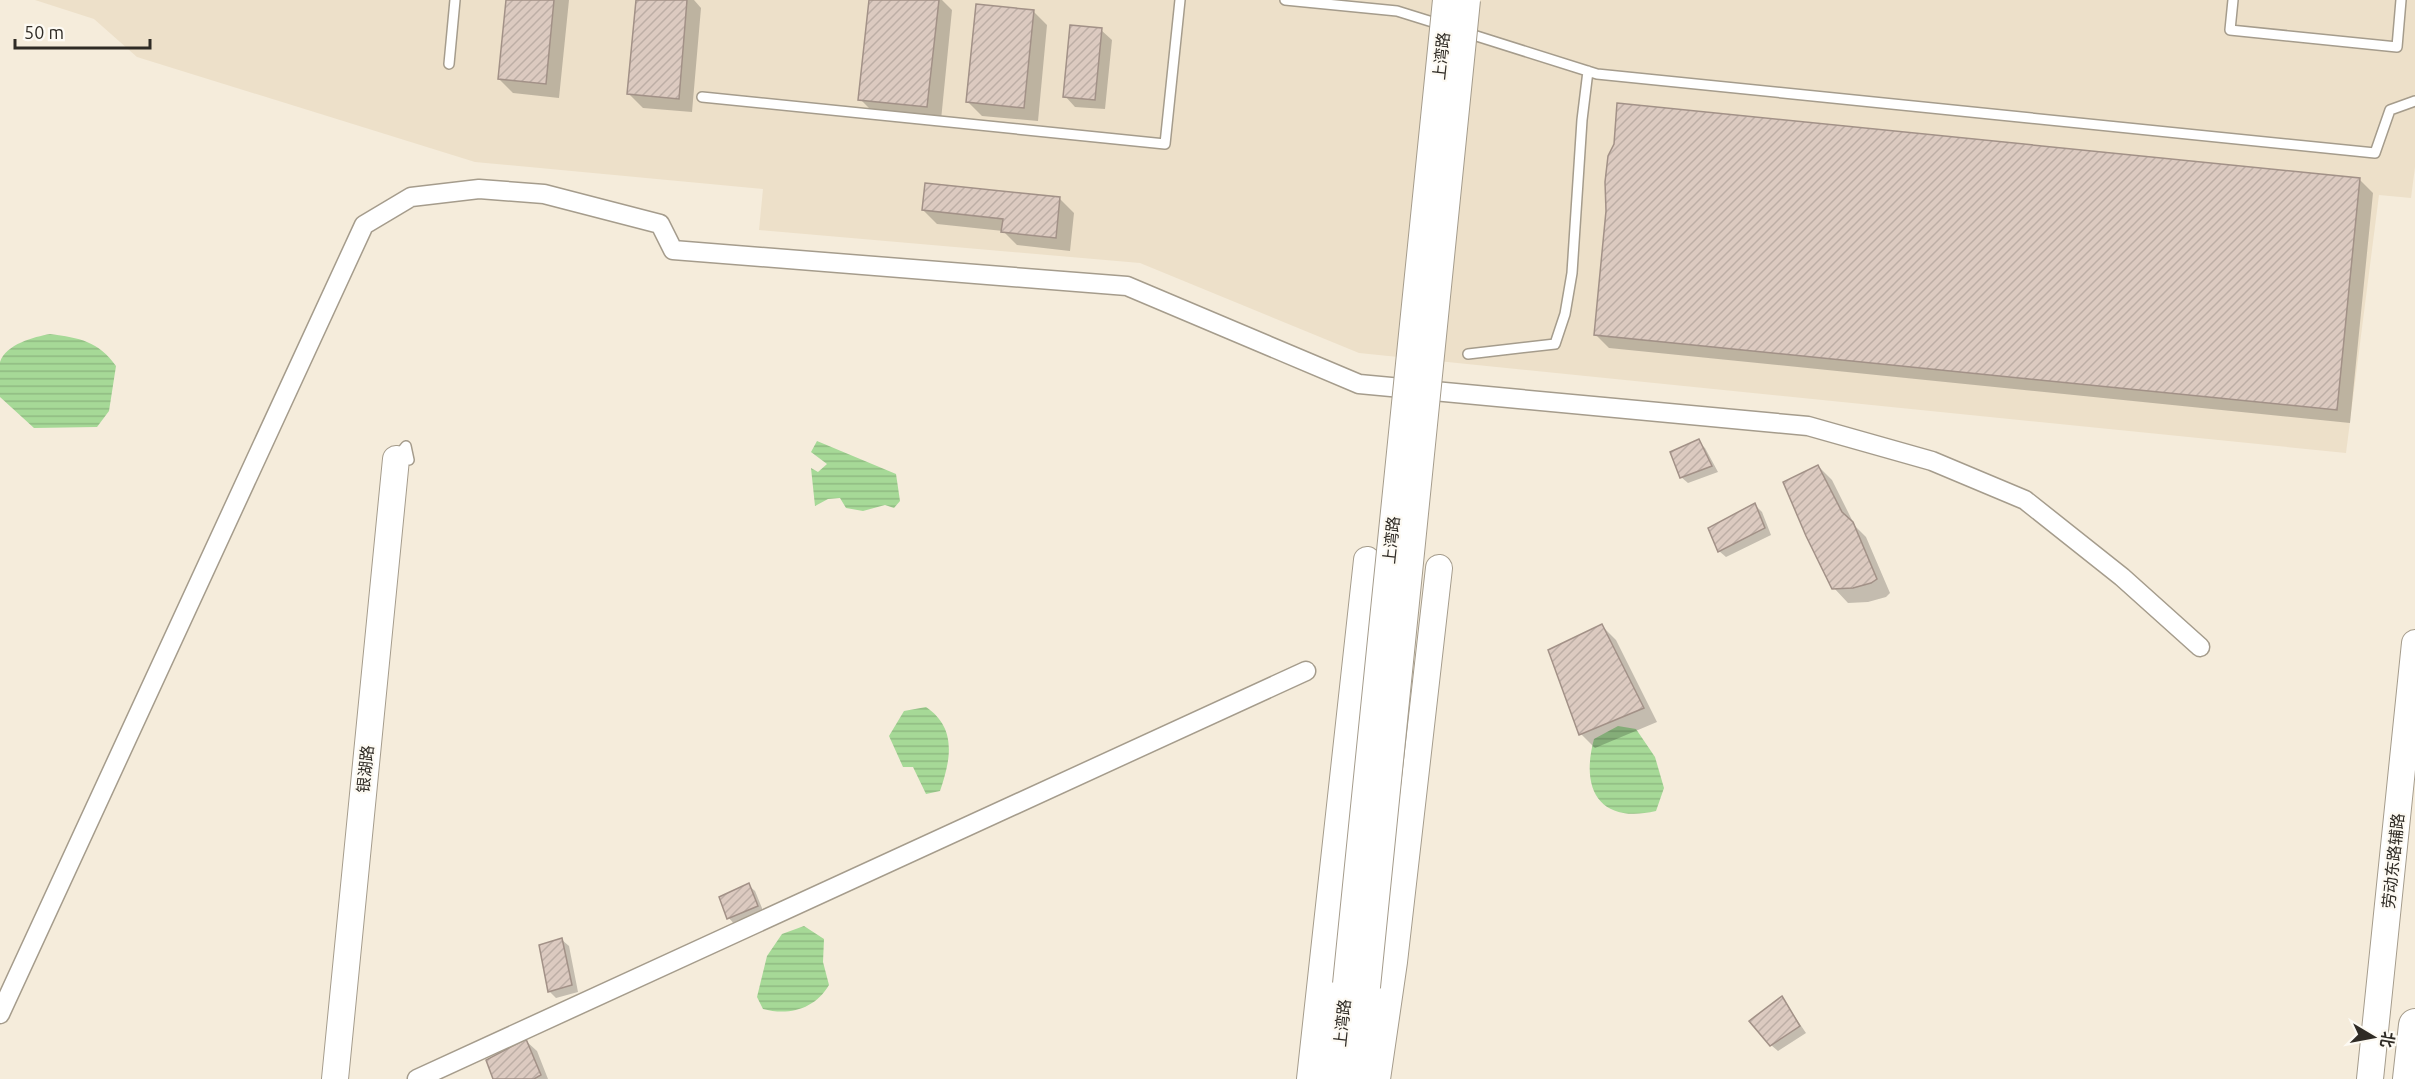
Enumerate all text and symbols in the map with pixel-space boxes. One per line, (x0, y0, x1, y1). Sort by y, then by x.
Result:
scale bar (15, 12, 150, 50)
text: 50 m (24, 22, 64, 42)
street label: 上湾路 (1430, 31, 1452, 81)
street label: 上湾路 (1380, 515, 1402, 565)
street label: 银湖路 (354, 744, 376, 794)
street label: 劳动东路辅路 (2379, 812, 2407, 910)
street label: 上湾路 (1331, 998, 1353, 1048)
north arrow (2343, 1007, 2403, 1067)
text: 北 (2378, 1030, 2398, 1049)

